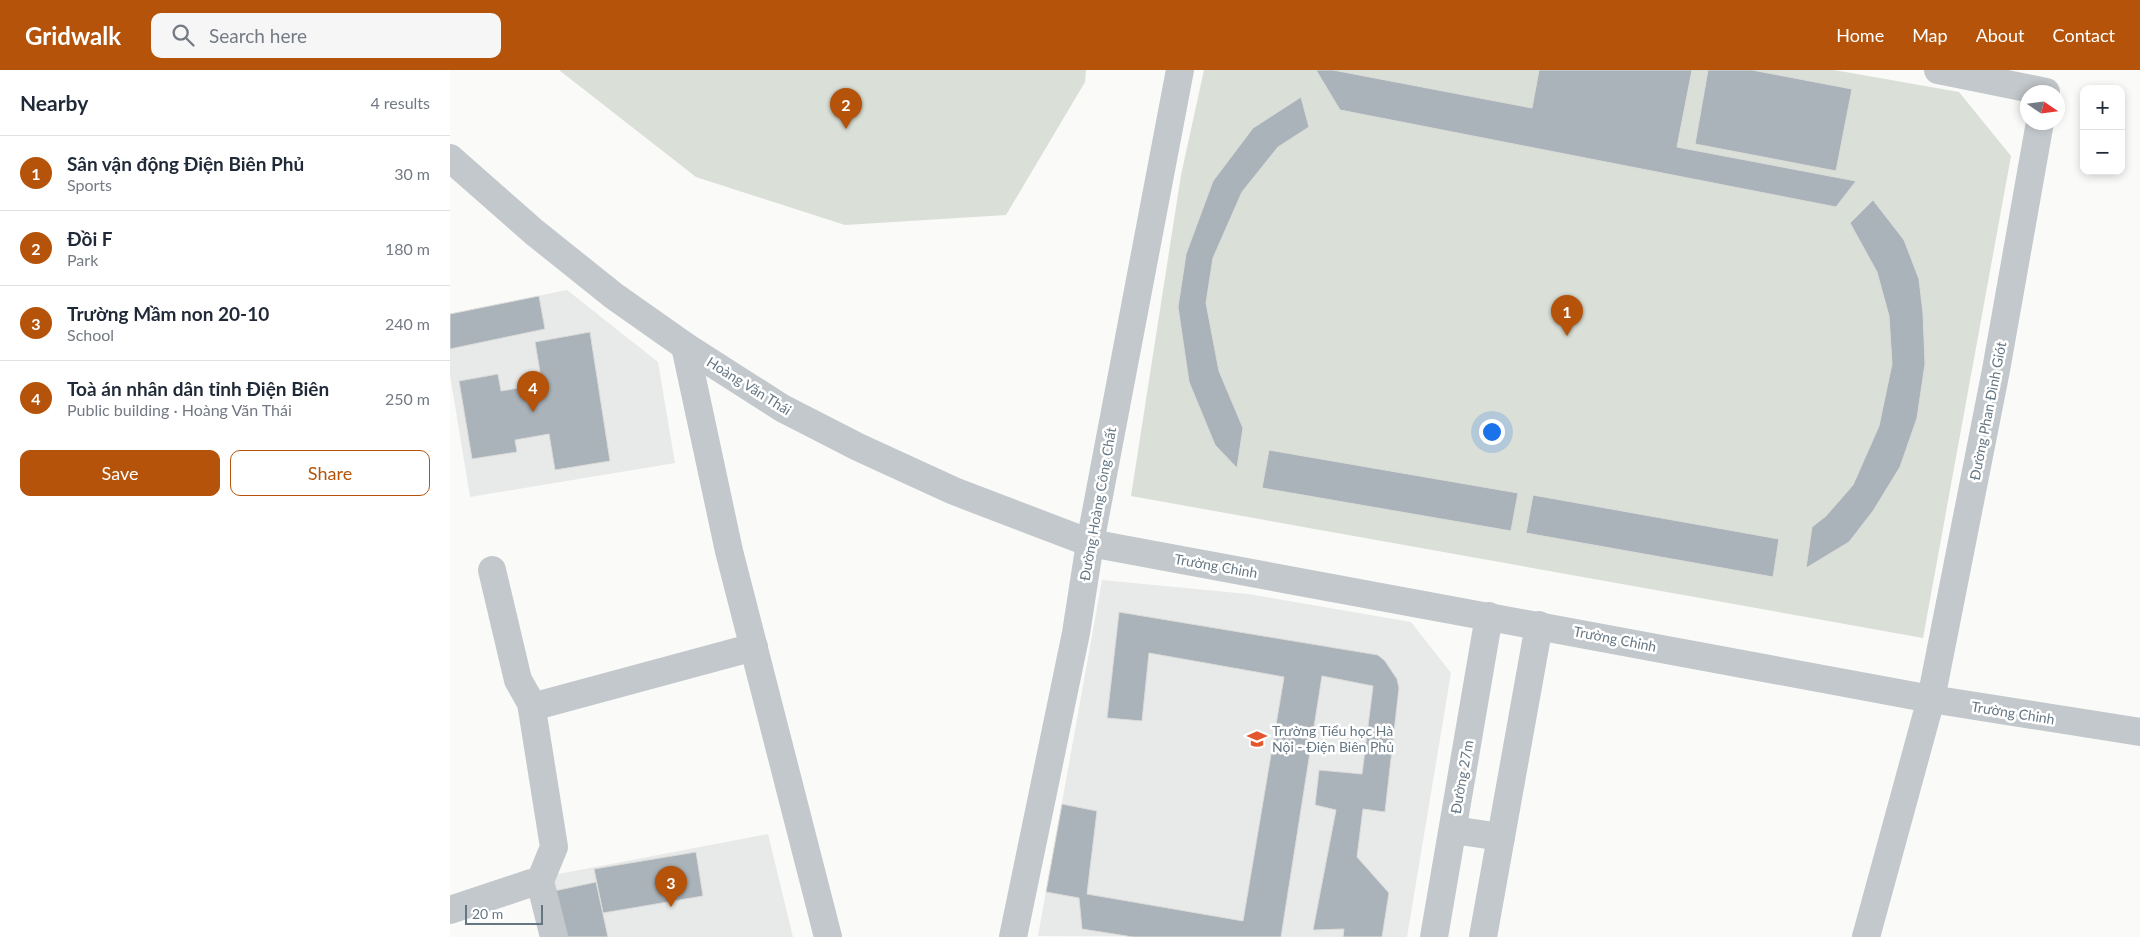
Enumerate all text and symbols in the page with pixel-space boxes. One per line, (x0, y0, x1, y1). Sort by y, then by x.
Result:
search box (151, 13, 501, 58)
text: Gridwalk (25, 21, 121, 50)
icon: search (169, 21, 197, 49)
text: Search here (209, 24, 307, 47)
text: Home (1836, 24, 1884, 46)
text: Map (1912, 24, 1948, 46)
text: About (1976, 24, 2025, 46)
text: Contact (2053, 24, 2115, 46)
north arrow (2020, 85, 2065, 130)
map controls (2080, 85, 2125, 175)
button: + (2080, 85, 2125, 130)
pin: 2 (830, 88, 862, 129)
text: Nearby (20, 90, 88, 115)
text: 4 results (370, 93, 430, 112)
button: − (2080, 130, 2125, 175)
text: Sân vận động Điện Biên Phủ (67, 152, 304, 175)
text: 1 (31, 164, 41, 183)
text: 30 m (394, 164, 430, 183)
text: Sports (67, 175, 112, 194)
text: Đồi F (67, 227, 113, 250)
text: 2 (31, 239, 41, 258)
text: 180 m (385, 239, 430, 258)
text: Park (67, 250, 98, 269)
pin: 1 (1551, 295, 1583, 336)
text: Trường Mầm non 20-10 (67, 302, 269, 325)
text: 3 (31, 314, 41, 333)
text: 240 m (385, 314, 430, 333)
text: School (67, 325, 114, 344)
street label: Đường Phan Đình Giót (1966, 340, 2009, 482)
street label: Hoàng Văn Thái (704, 353, 795, 418)
pin: 4 (517, 371, 549, 412)
text: Toà án nhân dân tỉnh Điện Biên (67, 377, 329, 400)
text: 4 (31, 389, 41, 408)
text: 250 m (385, 389, 430, 408)
text: Public building · Hoàng Văn Thái (67, 400, 292, 419)
your location (1479, 419, 1505, 445)
street label: Đường Hoàng Công Chất (1076, 426, 1119, 582)
button: Save (20, 450, 220, 496)
button: Share (230, 450, 430, 496)
street label: Trường Chinh (1173, 550, 1259, 581)
street label: Trường Chinh (1572, 622, 1658, 655)
street label: Trường Chinh (1970, 698, 2056, 727)
place label: Trường Tiểu học Hà Nội - Điện Biên Phủ (1272, 722, 1394, 755)
school or university icon: Trường Tiểu học Hà Nội - Điện Biên Phủ (1246, 728, 1268, 750)
street label: Đường 27m (1447, 739, 1476, 815)
pin: 3 (655, 866, 687, 907)
scale bar (465, 902, 542, 925)
text: 20 m (472, 905, 503, 922)

